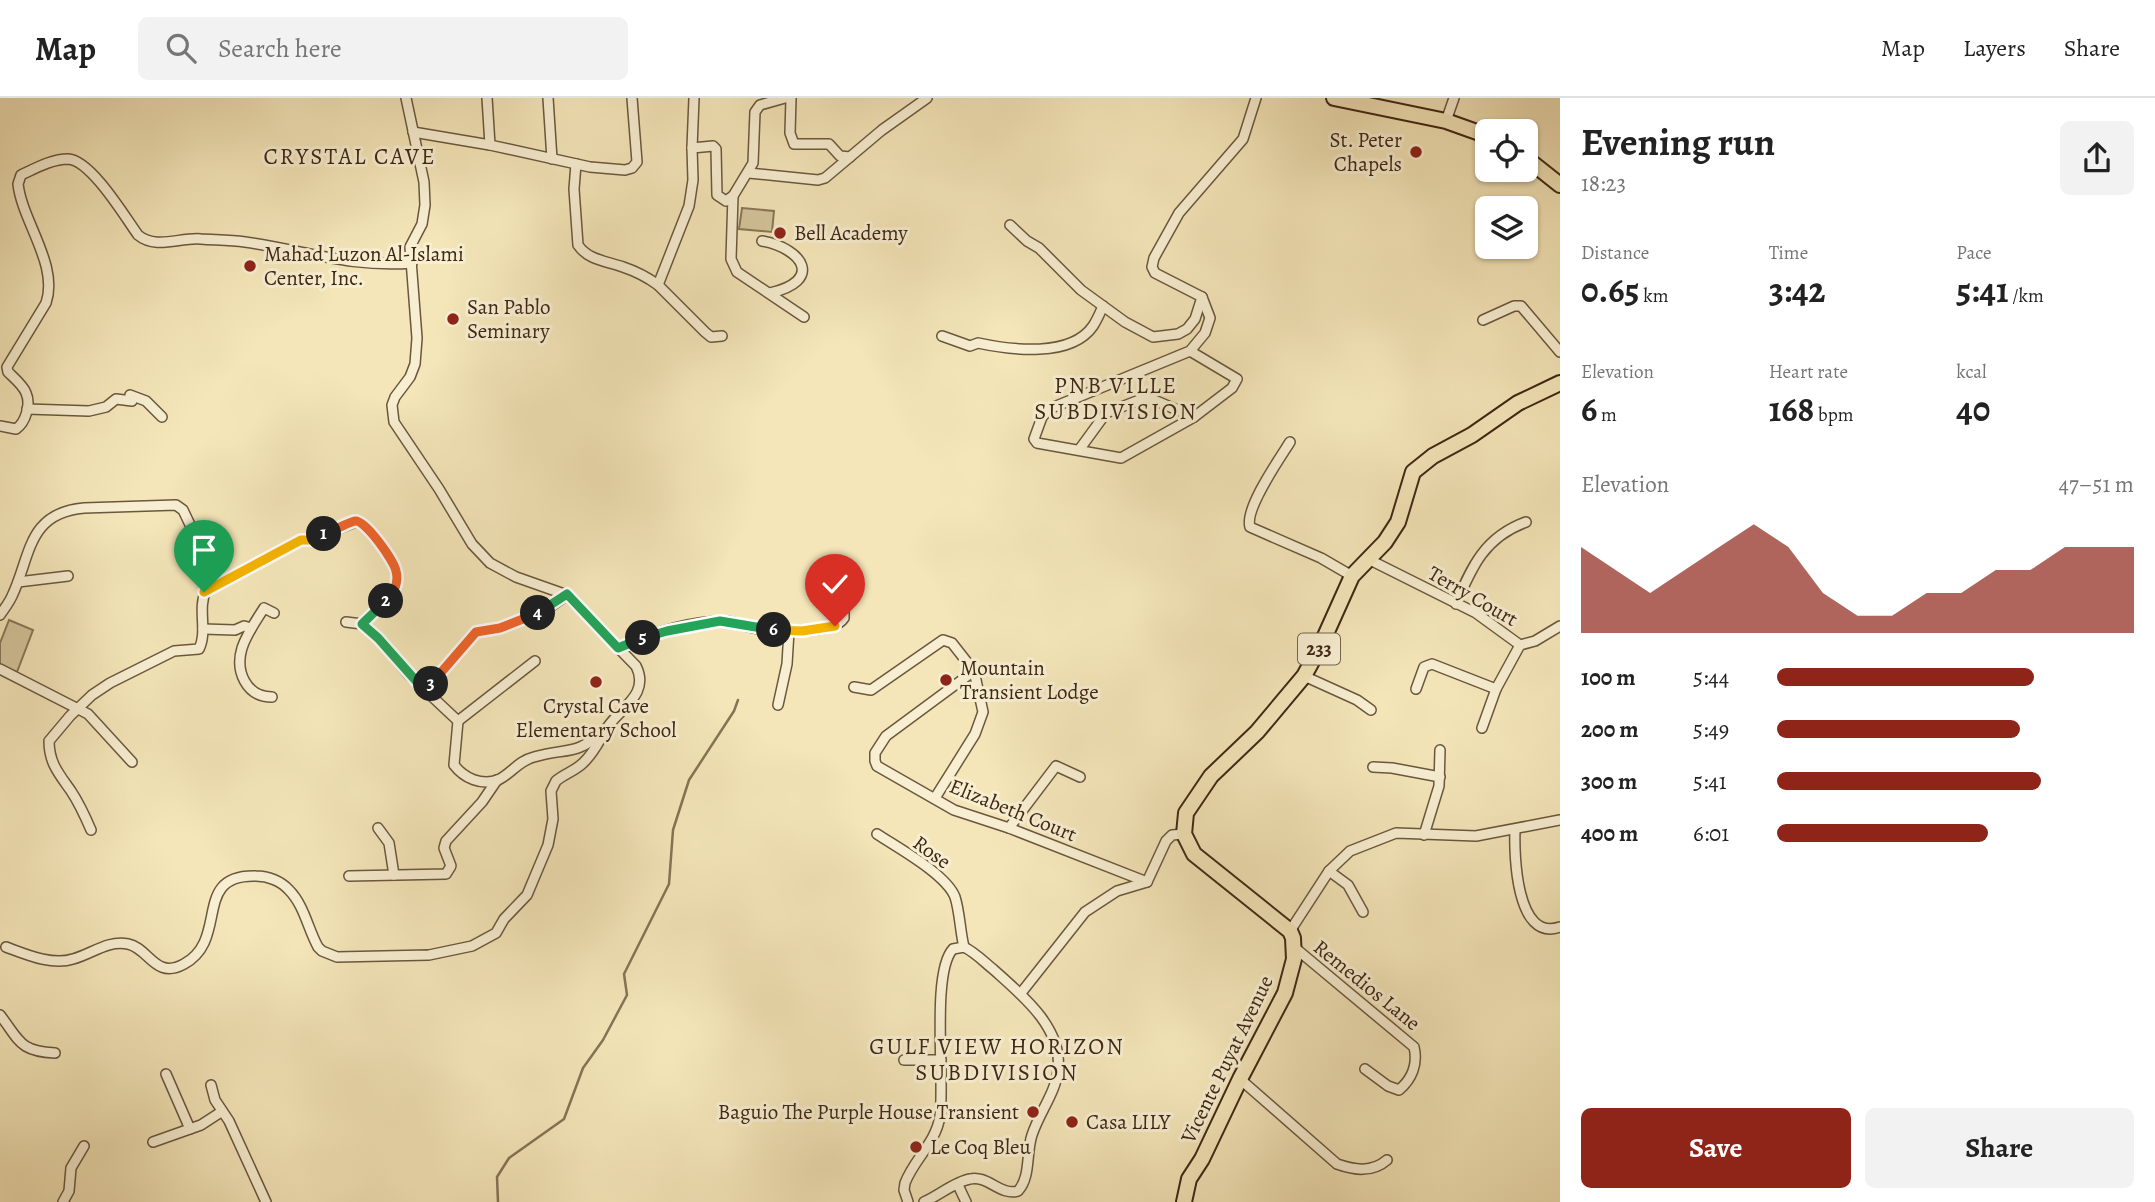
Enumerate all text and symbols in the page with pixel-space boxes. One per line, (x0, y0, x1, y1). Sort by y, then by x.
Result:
search box (138, 17, 628, 80)
text: Map (35, 26, 96, 71)
icon: search (162, 29, 200, 67)
text: Search here (218, 31, 342, 66)
text: Map (1881, 32, 1925, 64)
text: Layers (1963, 32, 2026, 64)
text: Share (2064, 32, 2120, 64)
text: Evening run (1581, 116, 1775, 168)
map controls (1475, 119, 1538, 259)
button: locate (1475, 119, 1538, 182)
button: share (2060, 121, 2134, 195)
place label: St. Peter Chapels (1329, 126, 1402, 178)
district label: CRYSTAL CAVE (263, 141, 437, 172)
marker: St. Peter Chapels (1408, 144, 1424, 160)
text: 18:23 (1581, 168, 1626, 199)
button: layers (1475, 196, 1538, 259)
place label: Bell Academy (794, 219, 908, 247)
marker: Bell Academy (772, 225, 788, 241)
place label: Mahad Luzon Al-Islami Center, Inc. (264, 240, 464, 292)
text: Distance (1581, 240, 1649, 266)
text: Time (1769, 240, 1808, 266)
text: Pace (1956, 240, 1992, 266)
marker: Mahad Luzon Al-Islami Center, Inc. (242, 258, 258, 274)
text: 0.65 (1581, 266, 1640, 314)
text: 3:42 (1769, 266, 1825, 314)
text: 5:41 (1956, 266, 2009, 314)
text: km (1640, 283, 1669, 309)
text: /km (2009, 283, 2044, 309)
place label: San Pablo Seminary (467, 293, 550, 345)
marker: San Pablo Seminary (445, 311, 461, 327)
text: Elevation (1581, 359, 1654, 385)
text: Heart rate (1769, 359, 1848, 385)
text: kcal (1956, 359, 1987, 385)
district label: PNB VILLE SUBDIVISION (1034, 370, 1198, 427)
text: 6 (1581, 385, 1597, 433)
text: 168 (1769, 385, 1814, 433)
text: 40 (1956, 385, 1990, 433)
text: m (1597, 402, 1617, 428)
text: bpm (1814, 402, 1854, 428)
text: Elevation (1581, 469, 1669, 500)
text: 47–51 m (2058, 469, 2134, 500)
pin: 1 (306, 516, 342, 551)
pin (174, 520, 234, 592)
text: 1 (320, 520, 327, 546)
icon: arrive (185, 531, 223, 569)
pin (805, 554, 865, 626)
street label: Terry Court (1423, 559, 1523, 633)
icon: check (816, 565, 854, 603)
pin: 2 (368, 584, 404, 618)
text: 2 (381, 587, 390, 613)
pin: 4 (520, 596, 556, 630)
text: 4 (533, 599, 542, 625)
pin: 6 (756, 612, 792, 648)
text: 6 (769, 616, 778, 642)
pin: 5 (626, 620, 660, 656)
text: 5 (638, 624, 647, 650)
road number: 233 (1298, 634, 1340, 664)
place label: Mountain Transient Lodge (960, 654, 1099, 706)
text: 100 m (1581, 662, 1636, 693)
text: 5:44 (1693, 662, 1729, 693)
pin: 3 (414, 666, 448, 702)
text: 3 (426, 670, 435, 696)
marker: Mountain Transient Lodge (938, 672, 954, 688)
marker: Crystal Cave Elementary School (588, 674, 604, 690)
place label: Crystal Cave Elementary School (516, 692, 676, 744)
text: 200 m (1581, 714, 1639, 745)
text: 5:49 (1693, 714, 1729, 745)
text: 300 m (1581, 766, 1637, 797)
text: 5:41 (1693, 766, 1727, 797)
street label: Elizabeth Court (945, 772, 1081, 848)
text: 400 m (1581, 818, 1638, 849)
text: 6:01 (1693, 818, 1729, 849)
street label: Rose (907, 829, 957, 875)
street label: Remedios Lane (1308, 933, 1426, 1037)
street label: Vicente Puyat Avenue (1174, 970, 1280, 1148)
district label: GULF VIEW HORIZON SUBDIVISION (869, 1031, 1125, 1088)
place label: Baguio The Purple House Transient (718, 1098, 1019, 1126)
marker: Baguio The Purple House Transient (1025, 1104, 1041, 1120)
place label: Casa LILY (1086, 1108, 1171, 1136)
button: Save (1581, 1108, 1851, 1188)
button: Share (1865, 1108, 2134, 1188)
marker: Casa LILY (1064, 1114, 1080, 1130)
place label: Le Coq Bleu (930, 1133, 1031, 1161)
marker: Le Coq Bleu (908, 1139, 924, 1155)

